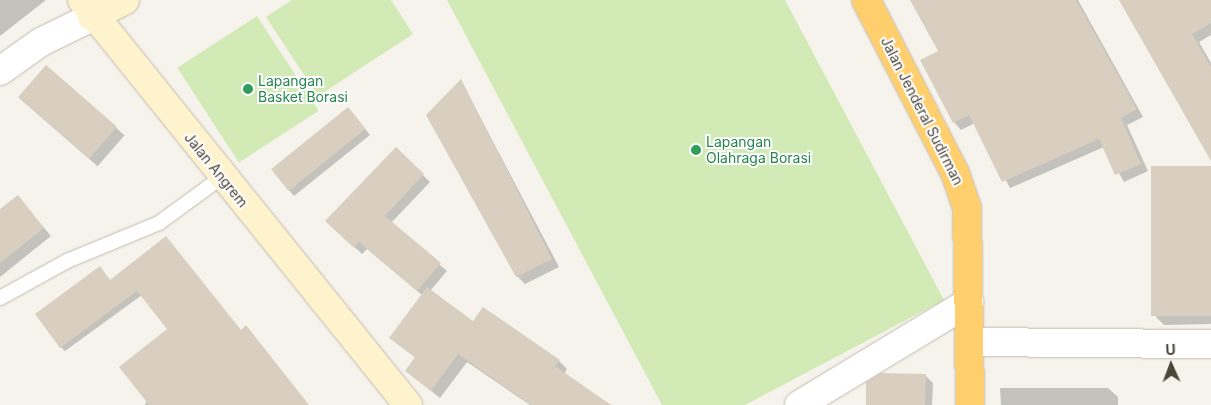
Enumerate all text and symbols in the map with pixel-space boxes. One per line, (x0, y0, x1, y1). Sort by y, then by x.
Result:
street label: Jalan Jenderal Sudirman (877, 34, 967, 188)
place label: Lapangan Basket Borasi (258, 73, 348, 105)
marker: Lapangan Basket Borasi (242, 83, 254, 95)
street label: Jalan Angrem (181, 129, 251, 211)
place label: Lapangan Olahraga Borasi (706, 134, 811, 166)
marker: Lapangan Olahraga Borasi (690, 144, 702, 156)
north arrow (1146, 340, 1196, 390)
text: U (1165, 341, 1176, 358)

